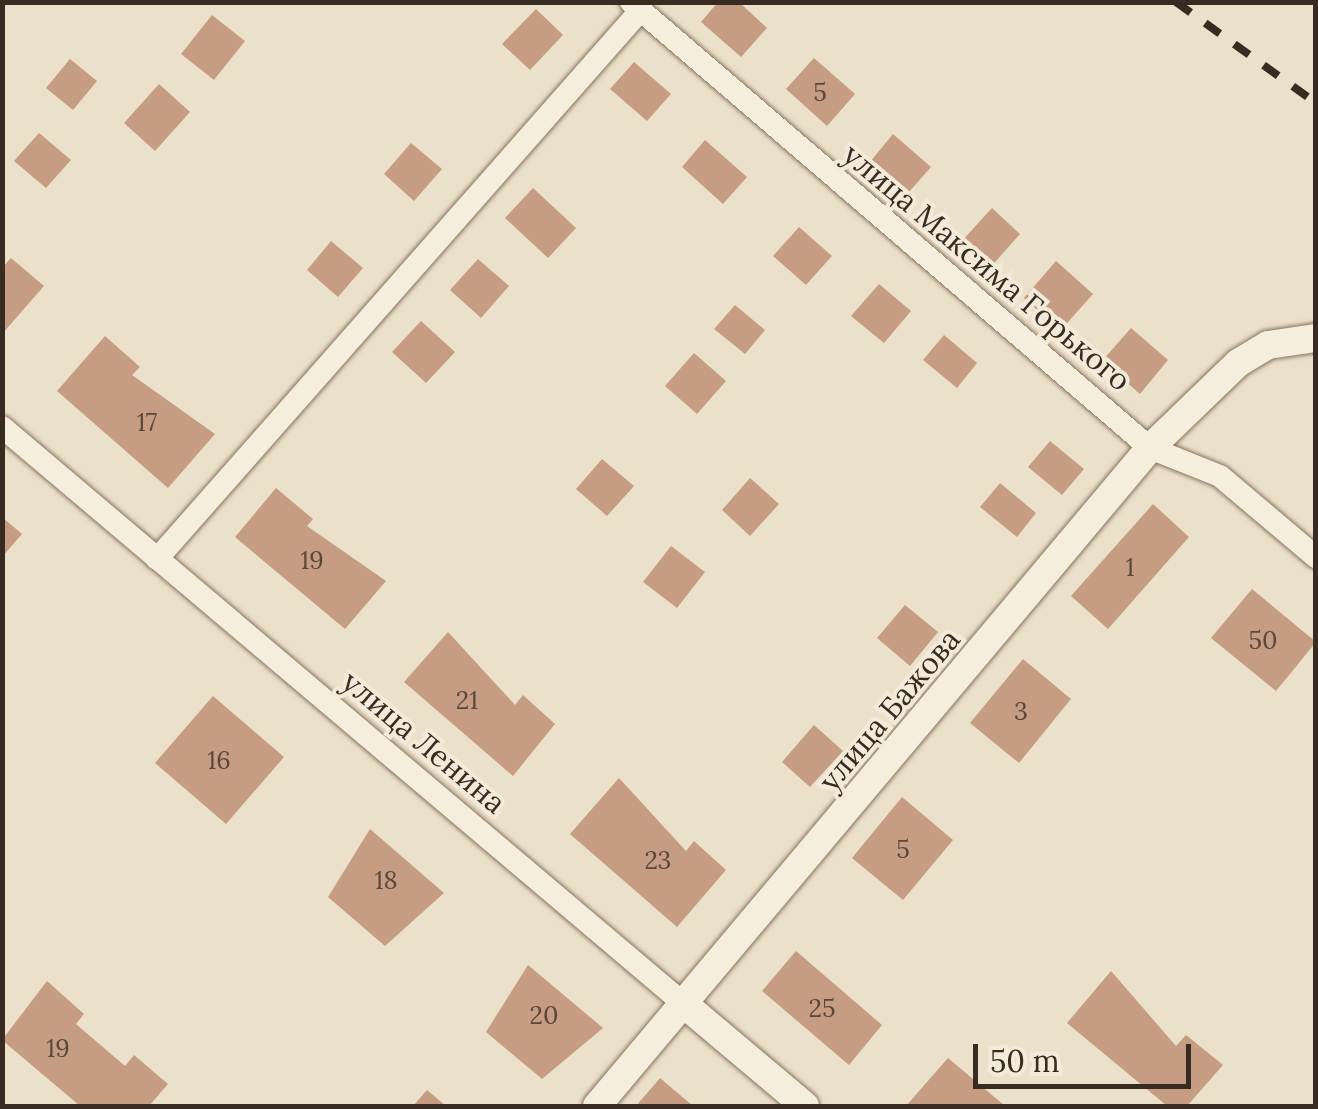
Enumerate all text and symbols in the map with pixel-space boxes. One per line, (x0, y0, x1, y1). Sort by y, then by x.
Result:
house number: 5 (813, 77, 827, 107)
street label: улица Максима Горького (836, 136, 1138, 398)
house number: 17 (137, 407, 157, 437)
house number: 19 (300, 545, 324, 575)
house number: 1 (1125, 552, 1135, 582)
street label: улица Бажова (811, 622, 967, 798)
house number: 50 (1248, 625, 1278, 655)
street label: улица Ленина (335, 663, 513, 821)
house number: 21 (456, 685, 478, 715)
house number: 3 (1014, 696, 1028, 726)
house number: 16 (207, 745, 231, 775)
house number: 5 (896, 834, 910, 864)
house number: 23 (645, 845, 671, 875)
house number: 18 (374, 865, 398, 895)
house number: 25 (808, 993, 836, 1023)
house number: 20 (530, 1000, 558, 1030)
scale bar (978, 1024, 1196, 1086)
house number: 19 (46, 1033, 70, 1063)
text: 50 m (990, 1042, 1060, 1080)

